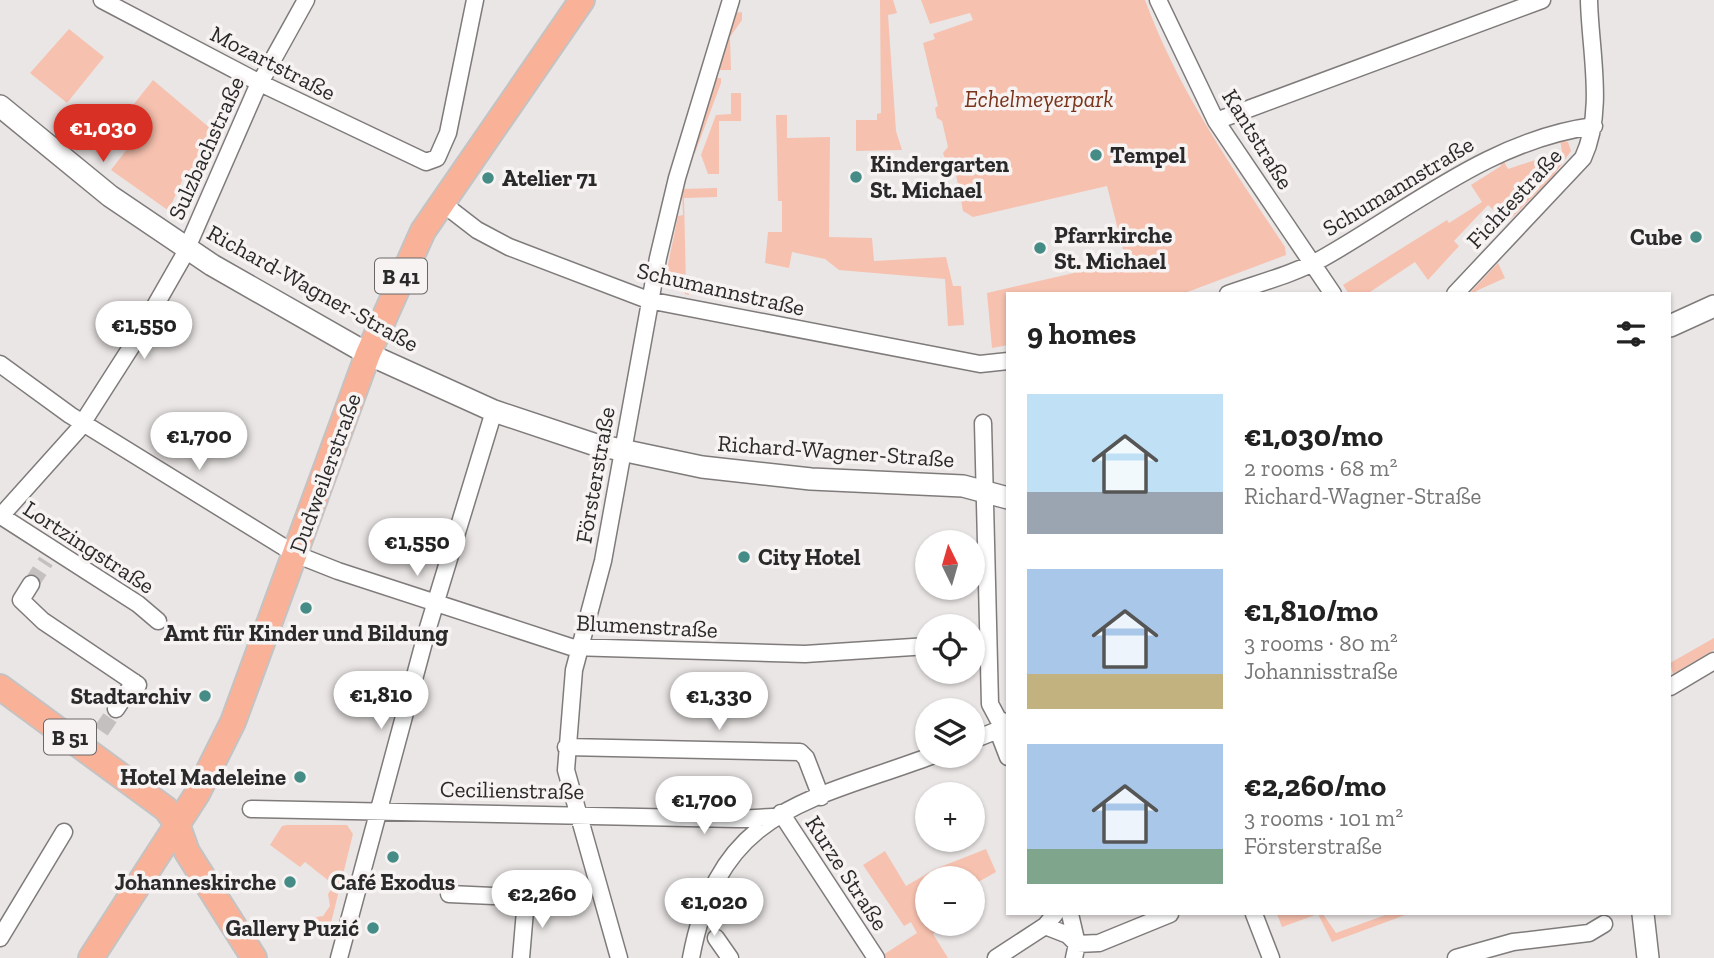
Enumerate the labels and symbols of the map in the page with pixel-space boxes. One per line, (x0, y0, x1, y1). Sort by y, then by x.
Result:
street label: Mozartstraße (206, 19, 340, 107)
street label: Sulzbachstraße (162, 72, 250, 224)
street label: Kantstraße (1216, 84, 1300, 194)
park label: Echelmeyerpark (965, 85, 1113, 113)
pin: €1,030 (46, 104, 160, 164)
street label: Schumannstraße (1317, 130, 1479, 242)
place label: Tempel (1110, 141, 1186, 169)
street label: Fichtestraße (1460, 142, 1568, 254)
marker: Tempel (1088, 147, 1104, 163)
place label: Kindergarten St. Michael (870, 150, 1009, 204)
place label: Atelier 71 (502, 164, 597, 192)
marker: Kindergarten St. Michael (848, 169, 864, 185)
marker: Atelier 71 (480, 170, 496, 186)
street label: Richard-Wagner-Straße (202, 218, 424, 358)
place label: Pfarrkirche St. Michael (1054, 221, 1172, 275)
place label: Cube (1630, 223, 1682, 251)
marker: Cube (1688, 229, 1704, 245)
marker: Pfarrkirche St. Michael (1032, 240, 1048, 256)
street label: Schumannstraße (634, 256, 808, 322)
road number: B 41 (375, 258, 427, 294)
pin: €1,550 (87, 302, 201, 361)
street label: Dudweilerstraße (283, 389, 367, 557)
street label: Försterstraße (569, 405, 621, 545)
pin: €1,700 (142, 412, 256, 472)
street label: Richard-Wagner-Straße (717, 429, 955, 473)
street label: Lortzingstraße (18, 494, 160, 600)
pin: €1,550 (360, 518, 474, 578)
north arrow (915, 530, 985, 600)
place label: City Hotel (758, 543, 861, 571)
marker: City Hotel (736, 549, 752, 565)
marker: Amt für Kinder und Bildung (298, 600, 314, 616)
street label: Blumenstraße (575, 608, 719, 644)
place label: Amt für Kinder und Bildung (164, 619, 448, 647)
pin: €1,810 (324, 672, 438, 731)
pin: €1,330 (662, 672, 776, 732)
place label: Stadtarchiv (70, 682, 191, 710)
marker: Stadtarchiv (197, 688, 213, 704)
road number: B 51 (44, 720, 96, 754)
place label: Hotel Madeleine (120, 763, 286, 791)
marker: Hotel Madeleine (292, 769, 308, 785)
street label: Cecilienstraße (440, 775, 584, 805)
pin: €1,700 (647, 776, 761, 836)
street label: Kurze Straße (800, 810, 894, 936)
marker: Café Exodus (385, 849, 401, 865)
place label: Johanneskirche (114, 868, 276, 896)
place label: Café Exodus (331, 868, 455, 896)
pin: €2,260 (485, 870, 599, 930)
marker: Johanneskirche (282, 874, 298, 890)
pin: €1,020 (657, 878, 771, 938)
place label: Gallery Puzić (225, 914, 359, 942)
marker: Gallery Puzić (365, 920, 381, 936)

